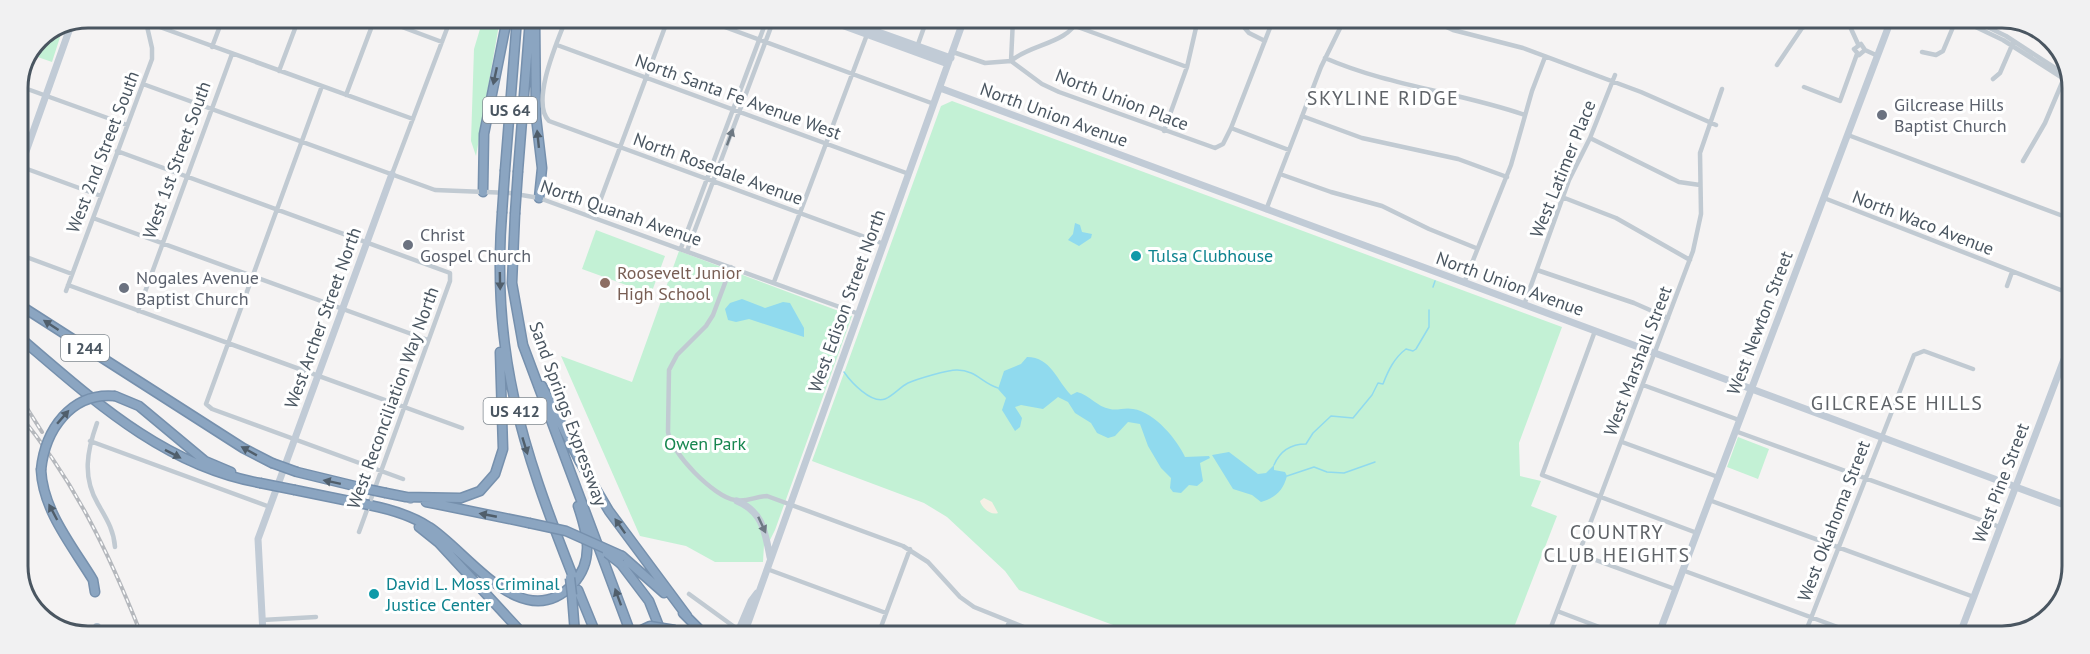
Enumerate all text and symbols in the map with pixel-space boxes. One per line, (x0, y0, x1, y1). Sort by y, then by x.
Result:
street label: North Santa Fe Avenue West (632, 48, 844, 145)
street label: North Union Place (1052, 64, 1192, 136)
one-way arrow (490, 67, 499, 86)
street label: West 2nd Street South (61, 68, 144, 236)
street label: North Union Avenue (977, 77, 1131, 152)
street label: West 1st Street South (137, 78, 216, 242)
district label: SKYLINE RIDGE (1307, 85, 1459, 111)
place label: Gilcrease Hills Baptist Church (1894, 93, 2007, 137)
road number: US 64 (483, 97, 537, 123)
street label: West Latimer Place (1524, 97, 1601, 241)
marker: Gilcrease Hills Baptist Church (1875, 108, 1889, 122)
street label: North Rosedale Avenue (630, 127, 806, 210)
one-way arrow (725, 128, 735, 146)
one-way arrow (534, 130, 543, 149)
street label: North Quanah Avenue (537, 174, 705, 251)
street label: North Waco Avenue (1849, 185, 1997, 260)
street label: West Edison Street North (803, 206, 890, 395)
place label: Christ Gospel Church (420, 223, 531, 267)
street label: West Archer Street North (279, 224, 366, 412)
marker: Christ Gospel Church (401, 238, 415, 252)
place label: Tulsa Clubhouse (1148, 244, 1273, 267)
street label: North Union Avenue (1433, 246, 1587, 321)
street label: West Newton Street (1722, 248, 1798, 398)
marker: Tulsa Clubhouse (1129, 249, 1143, 263)
place label: Roosevelt Junior High School (617, 261, 742, 305)
place label: Nogales Avenue Baptist Church (136, 266, 259, 310)
one-way arrow (495, 271, 504, 290)
marker: Roosevelt Junior High School (598, 276, 612, 290)
marker: Nogales Avenue Baptist Church (117, 281, 131, 295)
street label: West Marshall Street (1598, 283, 1677, 439)
street label: West Reconciliation Way North (342, 284, 443, 512)
street label: Sand Springs Expressway (524, 318, 613, 510)
one-way arrow (42, 320, 59, 331)
road number: I 244 (61, 335, 109, 361)
district label: GILCREASE HILLS (1811, 390, 1983, 416)
road number: US 412 (484, 398, 546, 424)
one-way arrow (56, 410, 69, 425)
street label: West Pine Street (1967, 420, 2034, 546)
park label: Owen Park (664, 432, 746, 455)
one-way arrow (521, 437, 530, 455)
street label: West Oklahoma Street (1792, 437, 1875, 605)
one-way arrow (241, 445, 257, 456)
one-way arrow (164, 449, 181, 459)
one-way arrow (322, 477, 341, 486)
one-way arrow (48, 503, 58, 520)
one-way arrow (478, 510, 497, 519)
one-way arrow (757, 516, 766, 533)
one-way arrow (614, 518, 626, 534)
district label: COUNTRY CLUB HEIGHTS (1543, 519, 1691, 568)
place label: David L. Moss Criminal Justice Center (385, 572, 560, 616)
marker: David L. Moss Criminal Justice Center (367, 587, 381, 601)
one-way arrow (612, 588, 622, 606)

